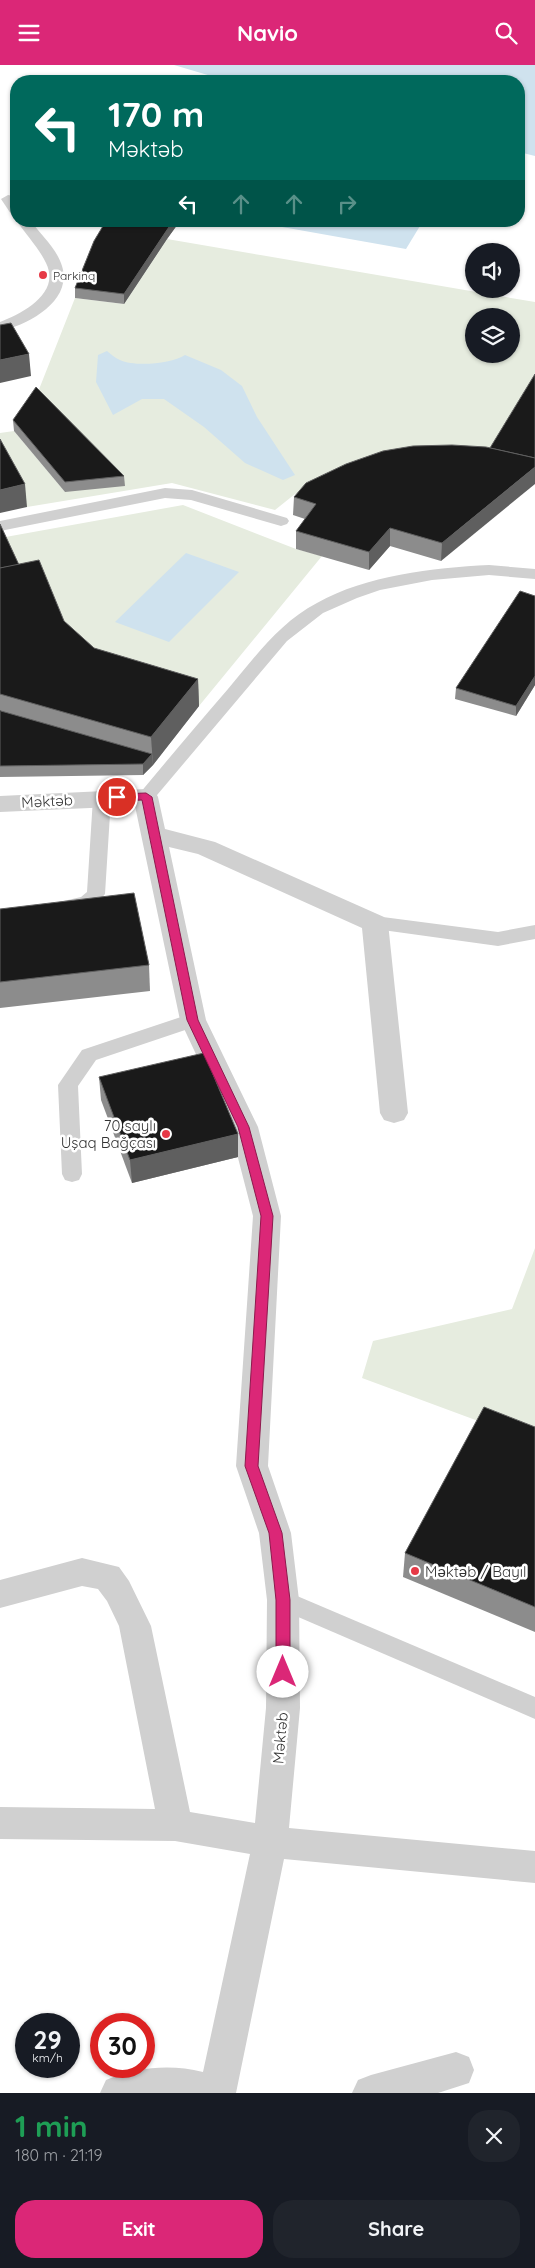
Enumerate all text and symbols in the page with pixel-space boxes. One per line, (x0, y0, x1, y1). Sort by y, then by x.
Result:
icon: menu (15, 19, 43, 47)
text: Navio (237, 19, 298, 47)
icon: search (492, 19, 520, 47)
text: 170 m (108, 92, 204, 136)
icon: left (25, 95, 90, 160)
text: Məktəb (108, 135, 184, 163)
icon: left (174, 190, 202, 218)
icon: ahead (227, 190, 255, 218)
icon: ahead (280, 190, 308, 218)
icon: right (333, 190, 361, 218)
map controls (465, 243, 520, 363)
button: sound (465, 243, 520, 298)
place label: Parkinq (53, 268, 95, 283)
marker: Parkinq (37, 269, 49, 281)
button: layers (465, 308, 520, 363)
pin (96, 776, 138, 818)
icon: arrive (103, 783, 131, 811)
street label: Məktəb (21, 790, 73, 812)
place label: 70 saylı Uşaq Bağçası (61, 1116, 156, 1152)
marker: 70 saylı Uşaq Bağçası (160, 1128, 172, 1140)
place label: Mәktәb / Bayıl (425, 1562, 526, 1581)
marker: Mәktәb / Bayıl (409, 1565, 421, 1577)
position arrow (256, 1645, 308, 1697)
street label: Məktəb (268, 1711, 292, 1765)
speed limit sign: 30 (90, 2013, 155, 2078)
text: 29 (33, 2024, 62, 2055)
text: km/h (32, 2050, 63, 2065)
text: 1 min (15, 2107, 88, 2145)
button: close (468, 2110, 520, 2162)
text: 180 m · 21:19 (15, 2145, 103, 2165)
button: Exit (15, 2200, 263, 2258)
button: Share (273, 2200, 520, 2258)

